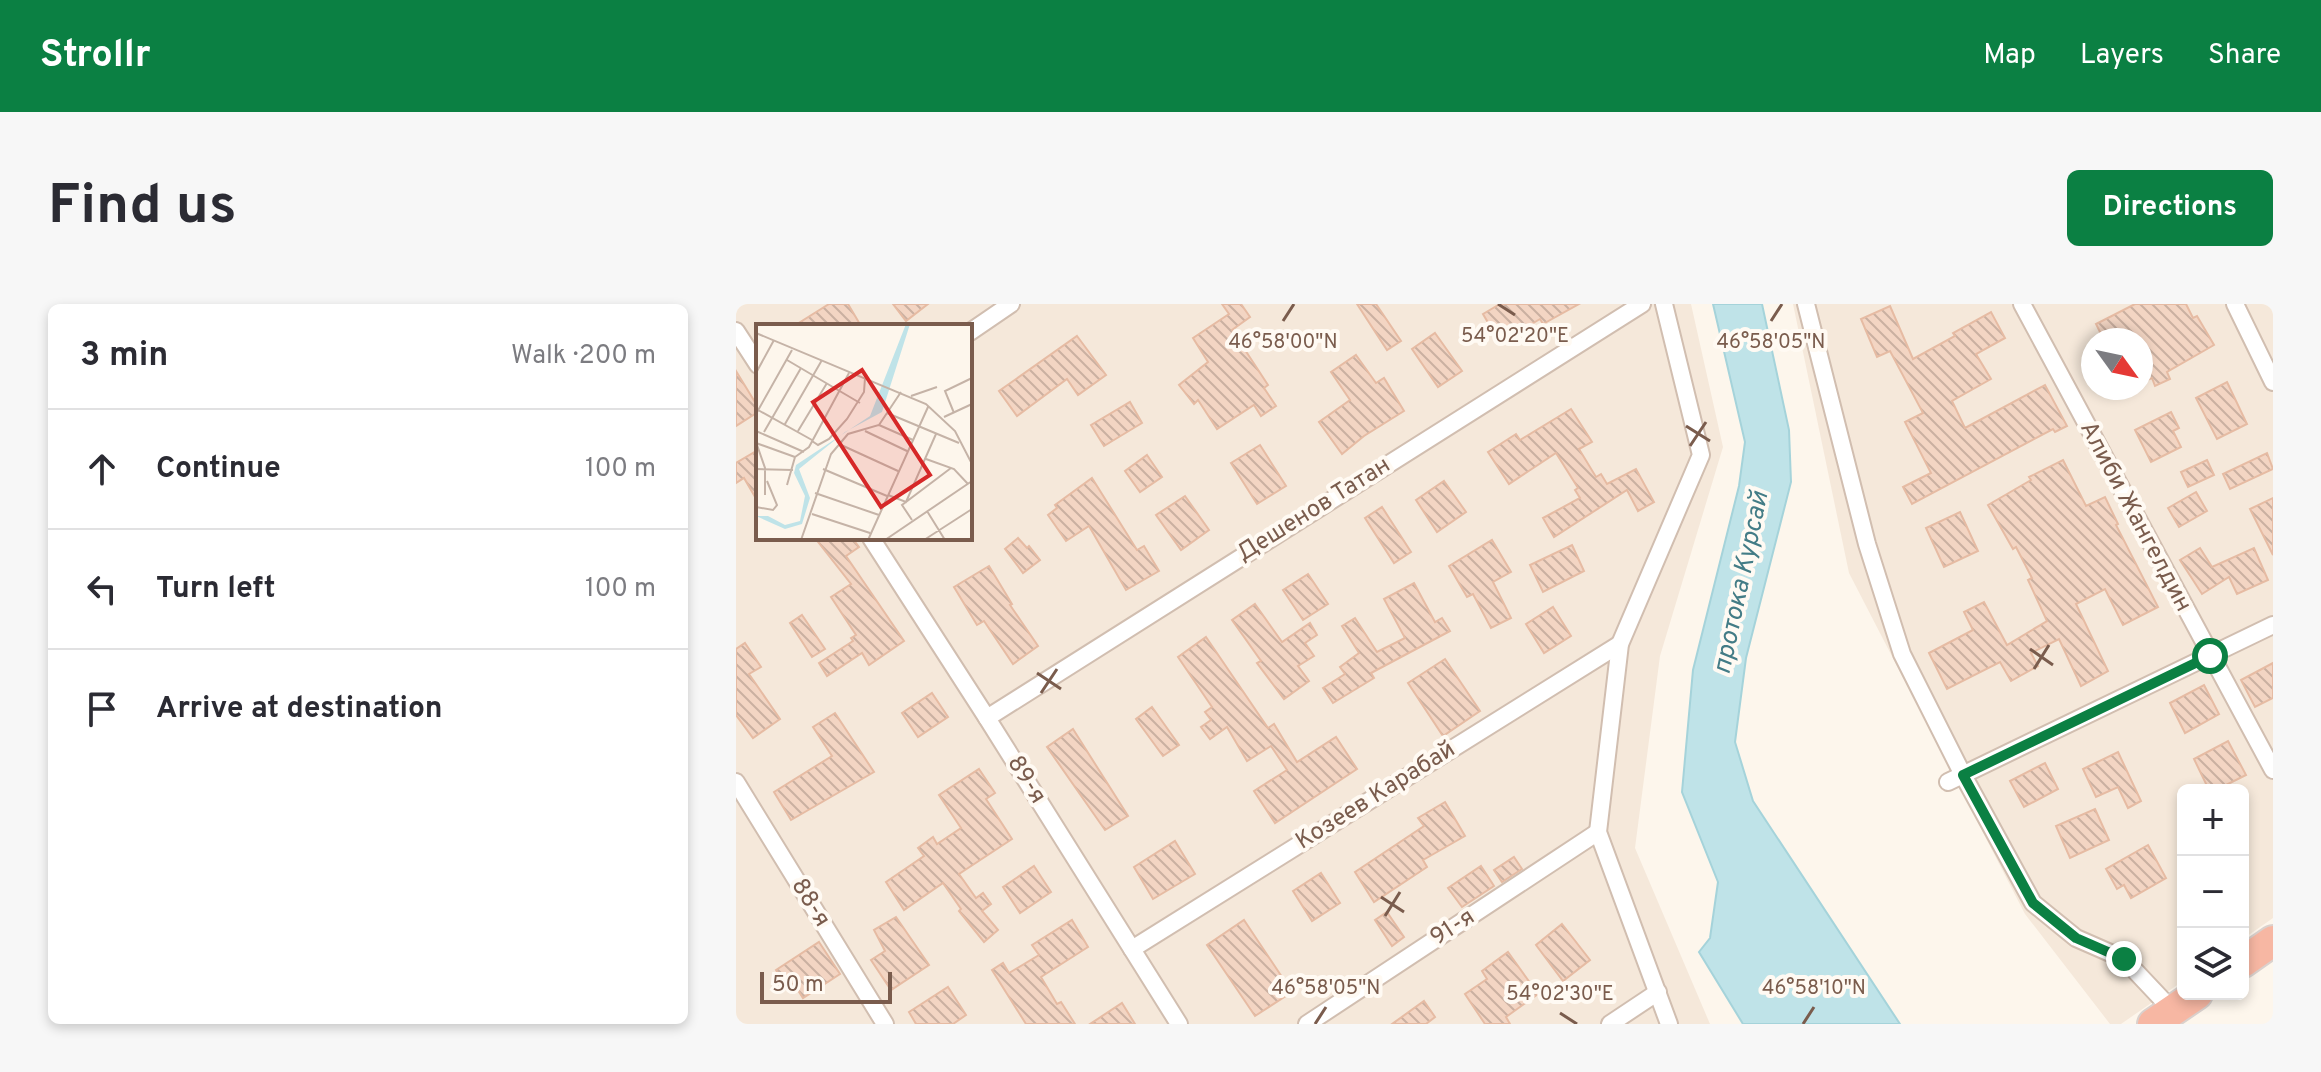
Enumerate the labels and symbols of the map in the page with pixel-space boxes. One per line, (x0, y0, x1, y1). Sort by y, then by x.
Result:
inset map (756, 324, 972, 540)
text: 54°02'20"E (1461, 324, 1569, 350)
north arrow (2081, 328, 2153, 400)
text: 46°58'00"N (1228, 330, 1338, 356)
text: 46°58'05"N (1717, 330, 1825, 356)
street label: Алиби Жангелдин (2072, 417, 2198, 617)
street label: Дешенов Татан (1232, 451, 1396, 569)
water label: протока Курсай (1707, 488, 1778, 677)
route start (2192, 638, 2228, 674)
street label: Козеев Карабай (1291, 735, 1461, 857)
street label: 89-я (1000, 750, 1052, 810)
street label: 88-я (784, 873, 836, 933)
street label: 91-я (1425, 903, 1481, 953)
route end (2106, 941, 2142, 977)
scale bar (760, 968, 892, 1004)
text: 46°58'05"N (1272, 976, 1380, 1002)
text: 46°58'10"N (1762, 976, 1866, 1002)
text: 54°02'30"E (1506, 982, 1614, 1008)

